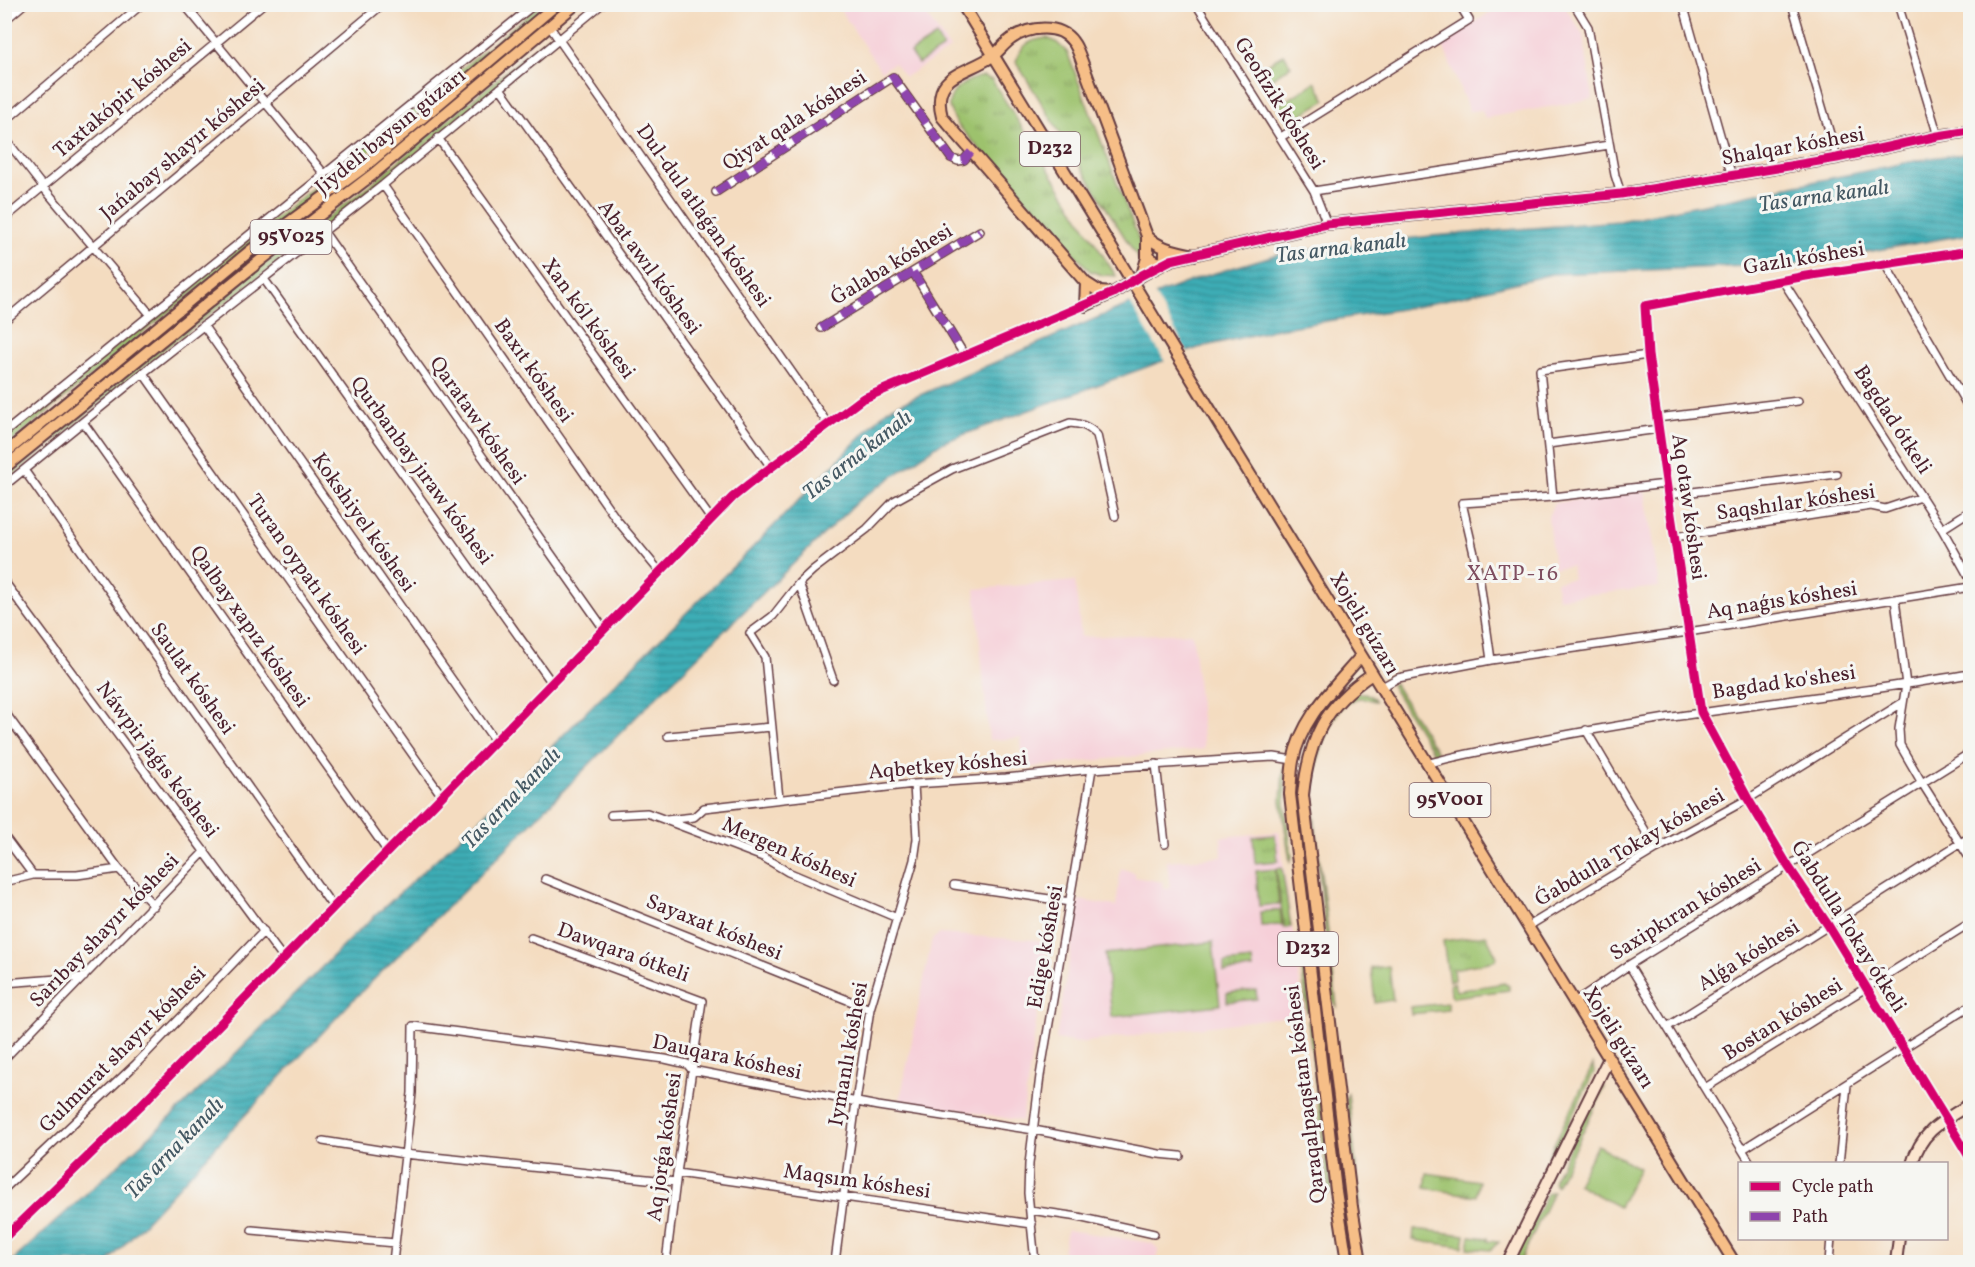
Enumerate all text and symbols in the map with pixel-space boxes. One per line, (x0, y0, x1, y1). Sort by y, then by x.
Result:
street label: Taxtakópir kóshesi (48, 32, 198, 166)
street label: Geofizik kóshesi (1227, 32, 1331, 176)
street label: Jiydeli baysın gúzarı (309, 62, 473, 202)
street label: Qiyat qala kóshesi (717, 63, 873, 179)
street label: Jańabay shayır kóshesi (94, 72, 272, 228)
street label: Dul-dul atlaǵan kóshesi (629, 119, 777, 313)
street label: Shalqar kóshesi (1719, 120, 1867, 174)
road number: D232 (1020, 132, 1080, 166)
water label: Tas arna kanalı (1757, 173, 1891, 221)
street label: Abat awıl kóshesi (590, 195, 708, 341)
street label: Ǵalaba kóshesi (825, 217, 959, 313)
road number: 95V025 (250, 220, 332, 254)
water label: Tas arna kanalı (1274, 226, 1408, 272)
street label: Gazlı kóshesi (1741, 235, 1867, 283)
street label: Xan kól kóshesi (534, 253, 642, 385)
street label: Baxıt kóshesi (486, 313, 580, 429)
street label: Qarataw kóshesi (422, 351, 532, 491)
street label: Bagdad ótkeli (1846, 360, 1938, 480)
street label: Qurbanbay jıraw kóshesi (343, 371, 499, 571)
water label: Tas arna kanalı (797, 403, 919, 509)
street label: Aq otaw kóshesi (1663, 432, 1713, 582)
street label: Kokshiyel kóshesi (304, 447, 422, 599)
street label: Saqshılar kóshesi (1715, 477, 1877, 529)
street label: Turan oypatı kóshesi (239, 489, 373, 661)
street label: Qalbay xapız kóshesi (182, 540, 316, 714)
district label: XATP-16 (1466, 559, 1560, 590)
street label: Xojeli gúzarı (1322, 567, 1406, 681)
street label: Aq naǵıs kóshesi (1704, 575, 1860, 627)
street label: Saulat kóshesi (143, 617, 241, 741)
street label: Bagdad ko'shesi (1710, 659, 1858, 707)
street label: Náwpir jaǵıs kóshesi (89, 676, 225, 844)
water label: Tas arna kanalı (455, 741, 569, 857)
street label: Aqbetkey kóshesi (867, 745, 1029, 787)
street label: Ǵabdulla Tokay kóshesi (1530, 782, 1730, 914)
road number: 95V001 (1410, 783, 1490, 817)
street label: Mergen kóshesi (717, 810, 861, 896)
street label: Ǵabdulla Tokay ótkeli (1783, 835, 1913, 1019)
street label: Sarıbay shayır kóshesi (24, 847, 186, 1015)
street label: Saxipkıran kóshesi (1605, 852, 1767, 968)
street label: Edige kóshesi (1021, 883, 1071, 1011)
street label: Sayaxat kóshesi (641, 887, 787, 969)
street label: Alǵa kóshesi (1692, 913, 1806, 999)
street label: Dawqara ótkeli (553, 916, 693, 990)
road number: D232 (1278, 932, 1338, 966)
street label: Gulmurat shayır kóshesi (33, 960, 213, 1140)
street label: Bostan kóshesi (1717, 971, 1849, 1069)
street label: Iymanlı kóshesi (822, 979, 876, 1129)
street label: Xojeli gúzarı (1575, 981, 1661, 1095)
street label: Qaraqalpaqstan kóshesi (1278, 983, 1334, 1205)
street label: Dauqara kóshesi (650, 1028, 804, 1088)
street label: Aq jorǵa kóshesi (640, 1071, 690, 1223)
water label: Tas arna kanalı (118, 1091, 232, 1207)
street label: Maqsım kóshesi (781, 1157, 933, 1207)
legend (1738, 1162, 1948, 1240)
text: Cycle path (1792, 1175, 1874, 1200)
text: Path (1792, 1205, 1828, 1230)

